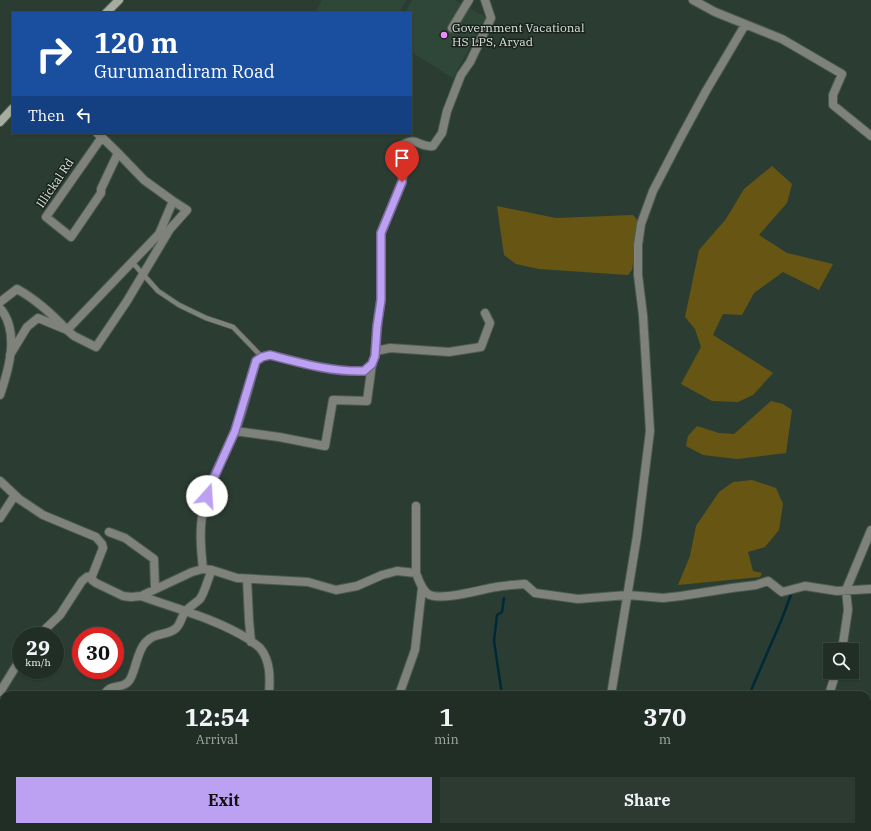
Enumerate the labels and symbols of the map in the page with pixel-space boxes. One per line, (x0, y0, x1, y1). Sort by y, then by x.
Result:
place label: Government Vacational HS LPS, Aryad (452, 20, 585, 49)
marker: Government Vacational HS LPS, Aryad (439, 30, 449, 40)
pin (385, 141, 419, 182)
street label: Illickal Rd (33, 155, 77, 210)
position arrow (186, 475, 228, 517)
speed limit sign: 30 (72, 627, 124, 679)

